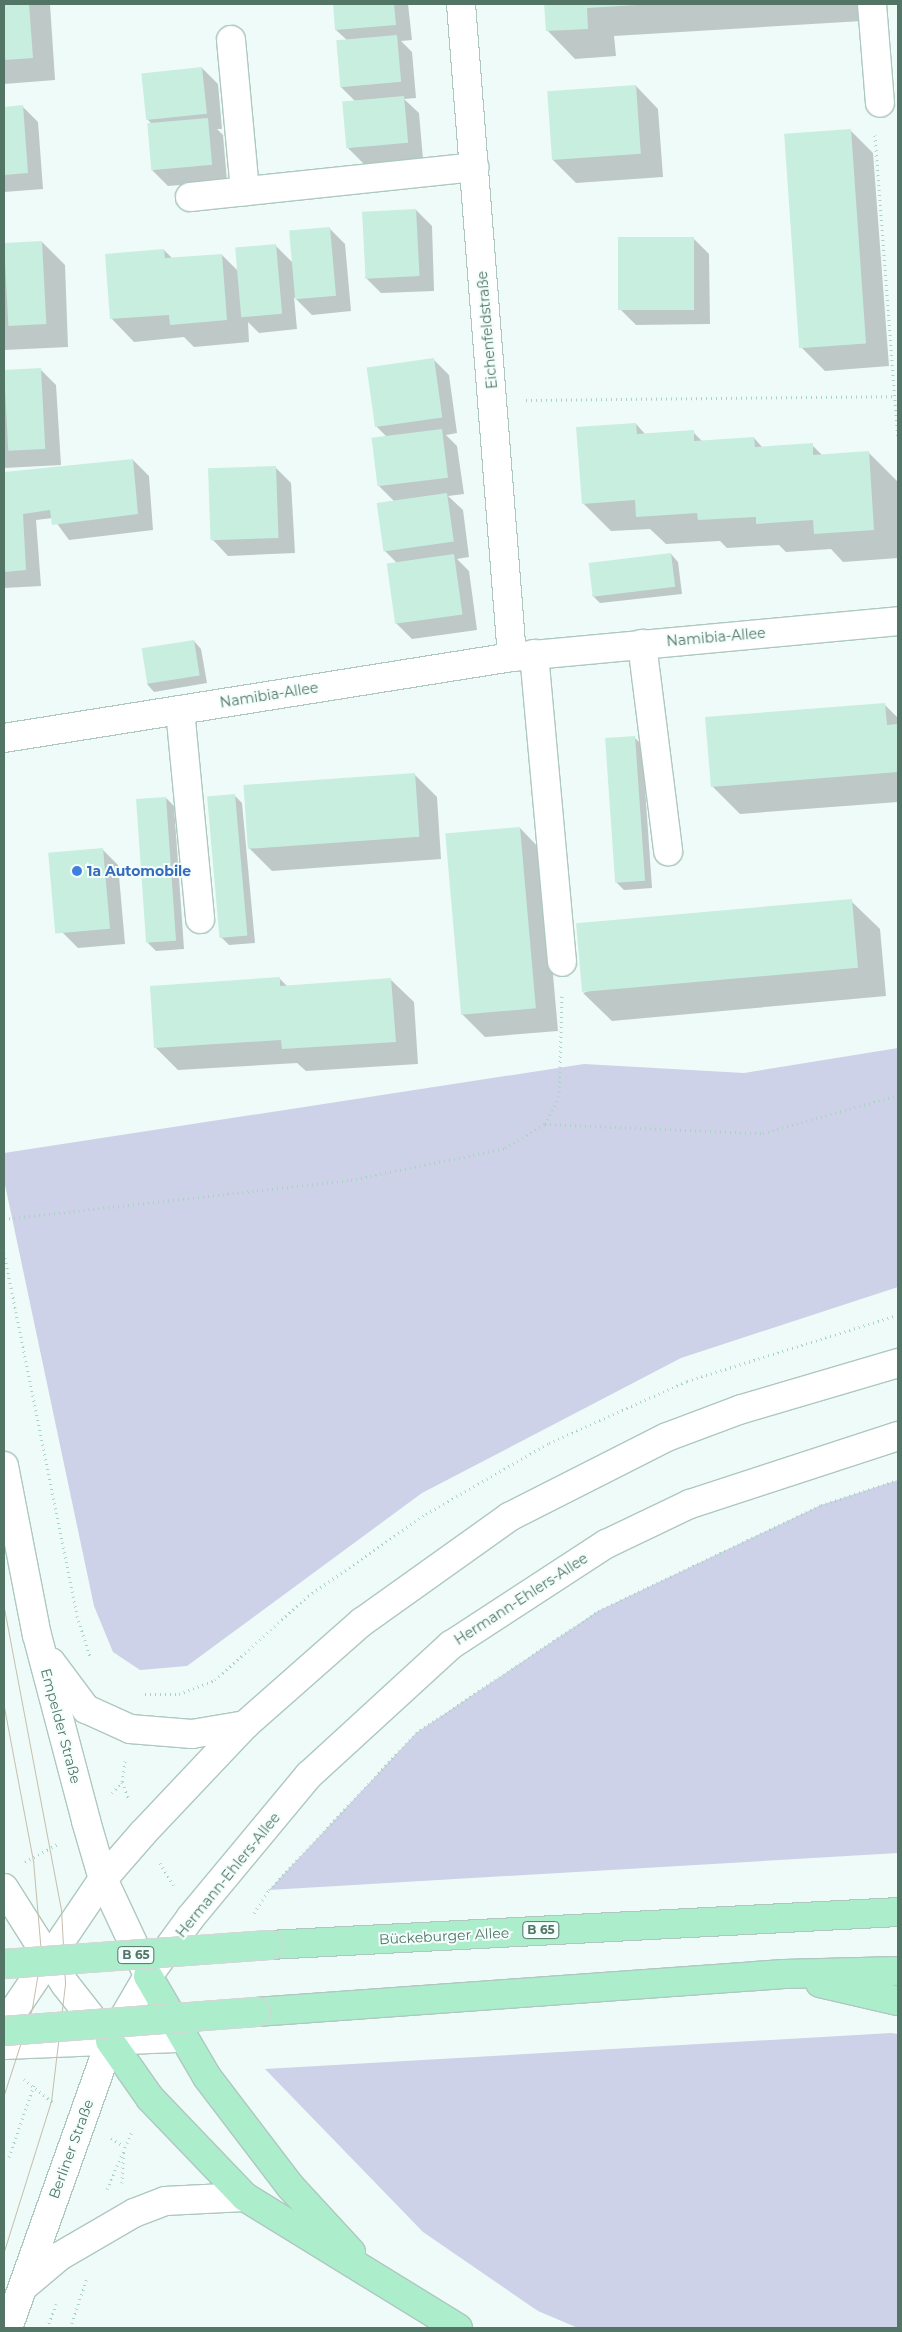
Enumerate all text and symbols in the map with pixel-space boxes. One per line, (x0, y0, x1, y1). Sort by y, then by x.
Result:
street label: Eichenfeldstraße (473, 270, 501, 390)
street label: Namibia-Allee (666, 624, 766, 650)
street label: Namibia-Allee (219, 679, 319, 711)
place label: 1a Automobile (87, 863, 191, 879)
marker: 1a Automobile (71, 865, 83, 877)
street label: Hermann-Ehlers-Allee (451, 1550, 591, 1648)
street label: Empelder Straße (38, 1667, 84, 1785)
street label: Hermann-Ehlers-Allee (172, 1809, 284, 1941)
road number: B 65 (522, 1920, 560, 1940)
street label: Bückeburger Allee (378, 1924, 510, 1948)
road number: B 65 (117, 1946, 155, 1964)
street label: Berliner Straße (45, 2097, 97, 2201)

